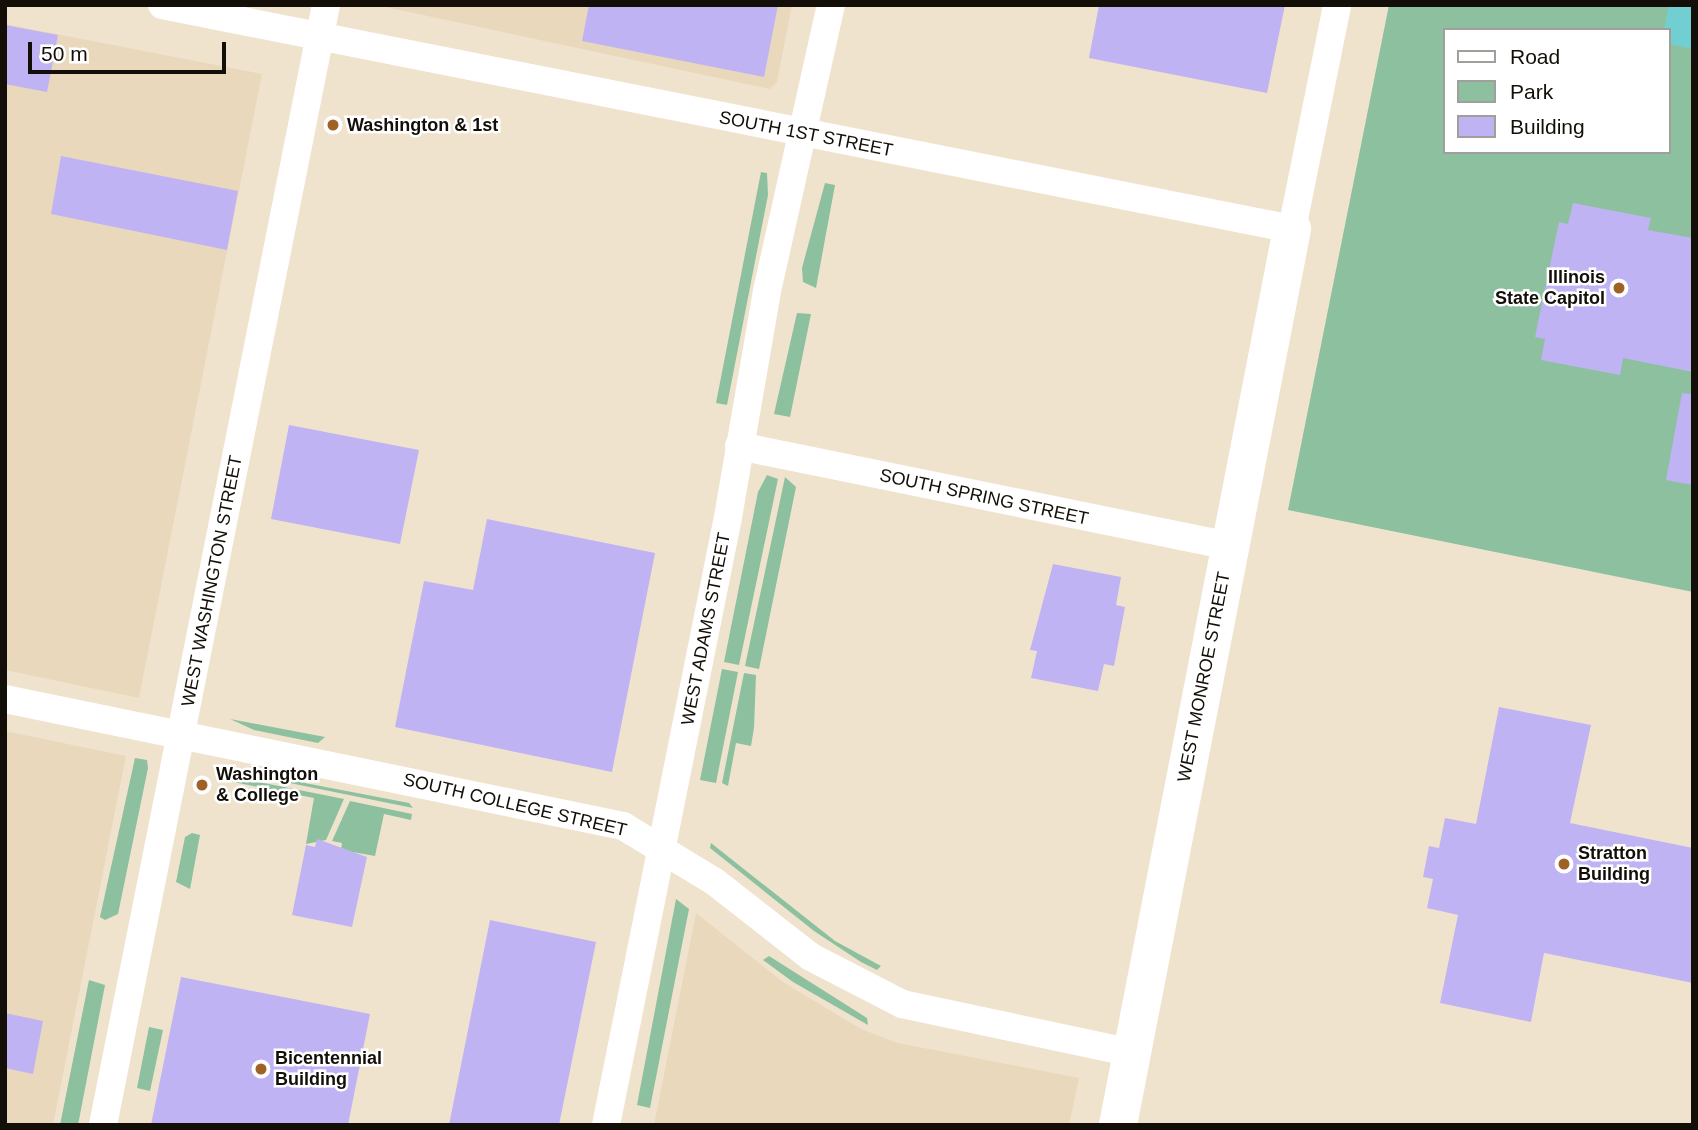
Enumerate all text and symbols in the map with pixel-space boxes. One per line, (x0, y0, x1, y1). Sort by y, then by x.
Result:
scale bar (32, 28, 229, 72)
legend (1442, 28, 1670, 154)
text: 50 m (41, 42, 88, 65)
text: Road (1510, 45, 1560, 68)
text: Park (1510, 80, 1553, 103)
street label: SOUTH 1ST STREET (717, 107, 895, 161)
place label: Washington & 1st (347, 114, 498, 136)
text: Building (1510, 115, 1585, 138)
marker: Washington & 1st (325, 117, 341, 133)
place label: Illinois State Capitol (1495, 267, 1605, 310)
marker: Illinois State Capitol (1611, 280, 1627, 296)
street label: WEST WASHINGTON STREET (177, 453, 247, 709)
street label: SOUTH SPRING STREET (878, 464, 1090, 530)
street label: WEST ADAMS STREET (677, 530, 735, 728)
street label: WEST MONROE STREET (1173, 570, 1235, 784)
place label: Washington & College (216, 764, 318, 806)
street label: SOUTH COLLEGE STREET (401, 769, 629, 841)
marker: Washington & College (194, 777, 210, 793)
place label: Stratton Building (1578, 843, 1650, 886)
marker: Stratton Building (1556, 856, 1572, 872)
place label: Bicentennial Building (275, 1048, 382, 1090)
marker: Bicentennial Building (253, 1061, 269, 1077)

